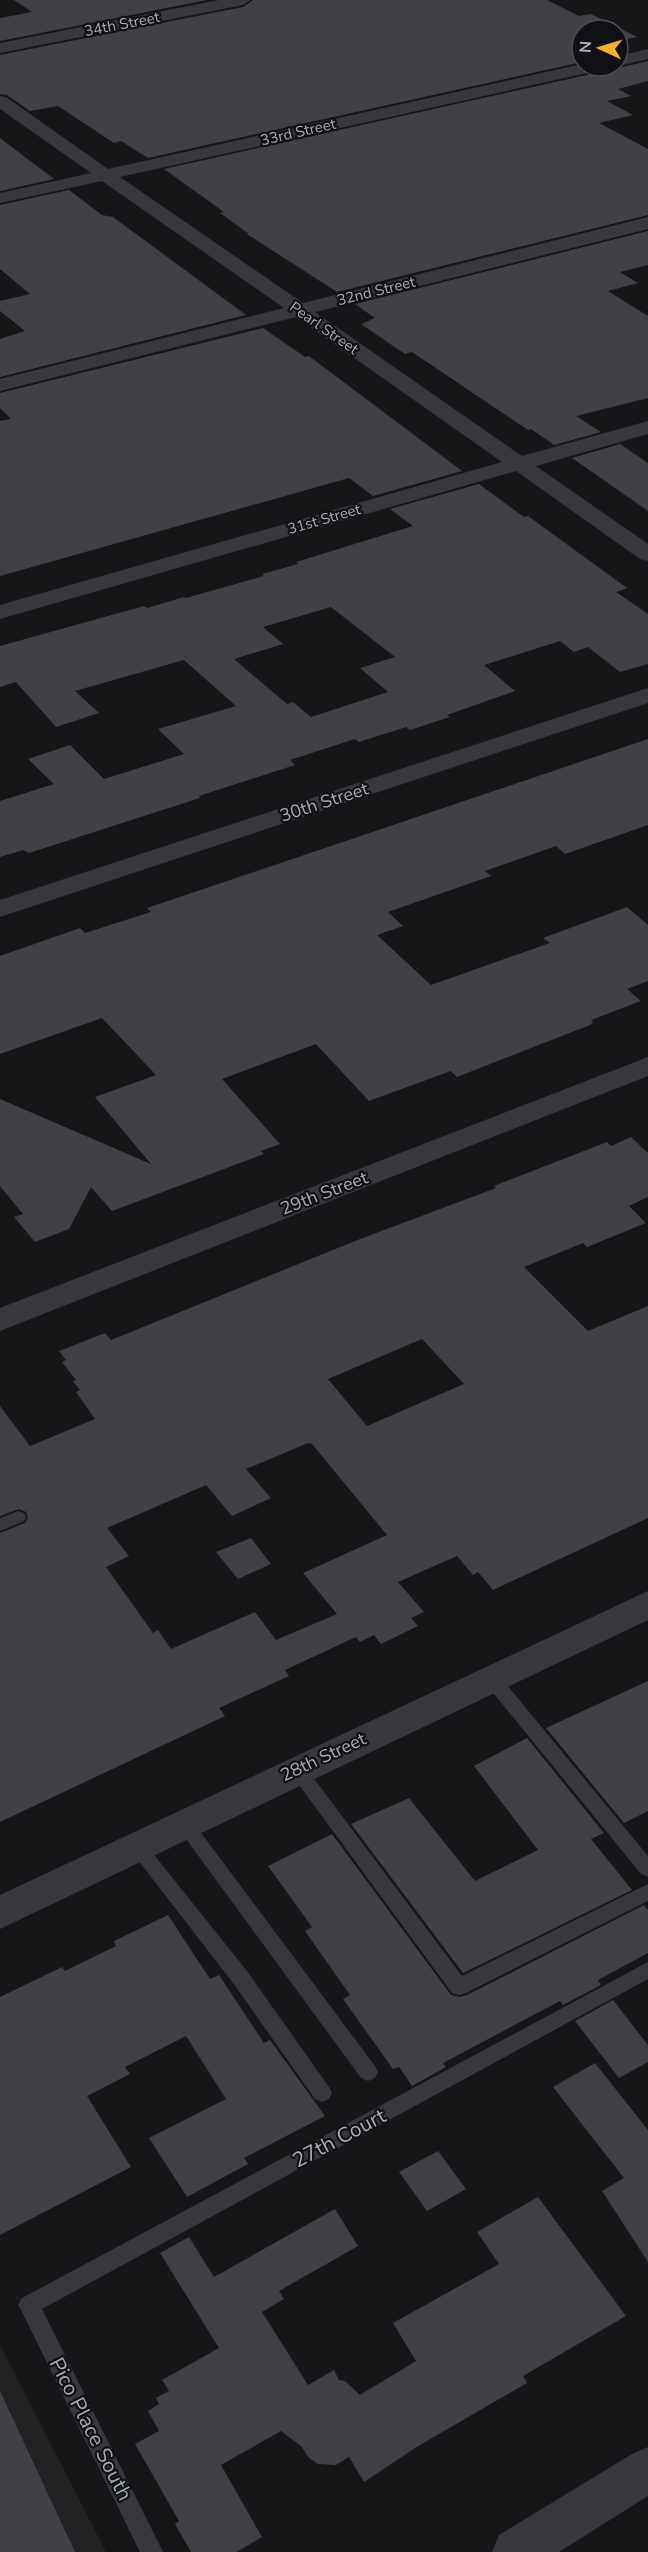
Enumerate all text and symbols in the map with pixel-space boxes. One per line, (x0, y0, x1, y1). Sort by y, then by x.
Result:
street label: 34th Street (83, 7, 162, 41)
north arrow (570, 18, 630, 78)
text: N (575, 40, 597, 54)
street label: 33rd Street (258, 113, 338, 150)
street label: 32nd Street (335, 271, 418, 310)
street label: Pearl Street (286, 297, 363, 359)
street label: 31st Street (285, 499, 364, 539)
street label: 30th Street (277, 776, 372, 828)
street label: 29th Street (277, 1165, 372, 1221)
street label: 28th Street (276, 1726, 370, 1787)
street label: 27th Court (287, 2101, 391, 2174)
street label: Pico Place South (43, 2353, 139, 2505)

